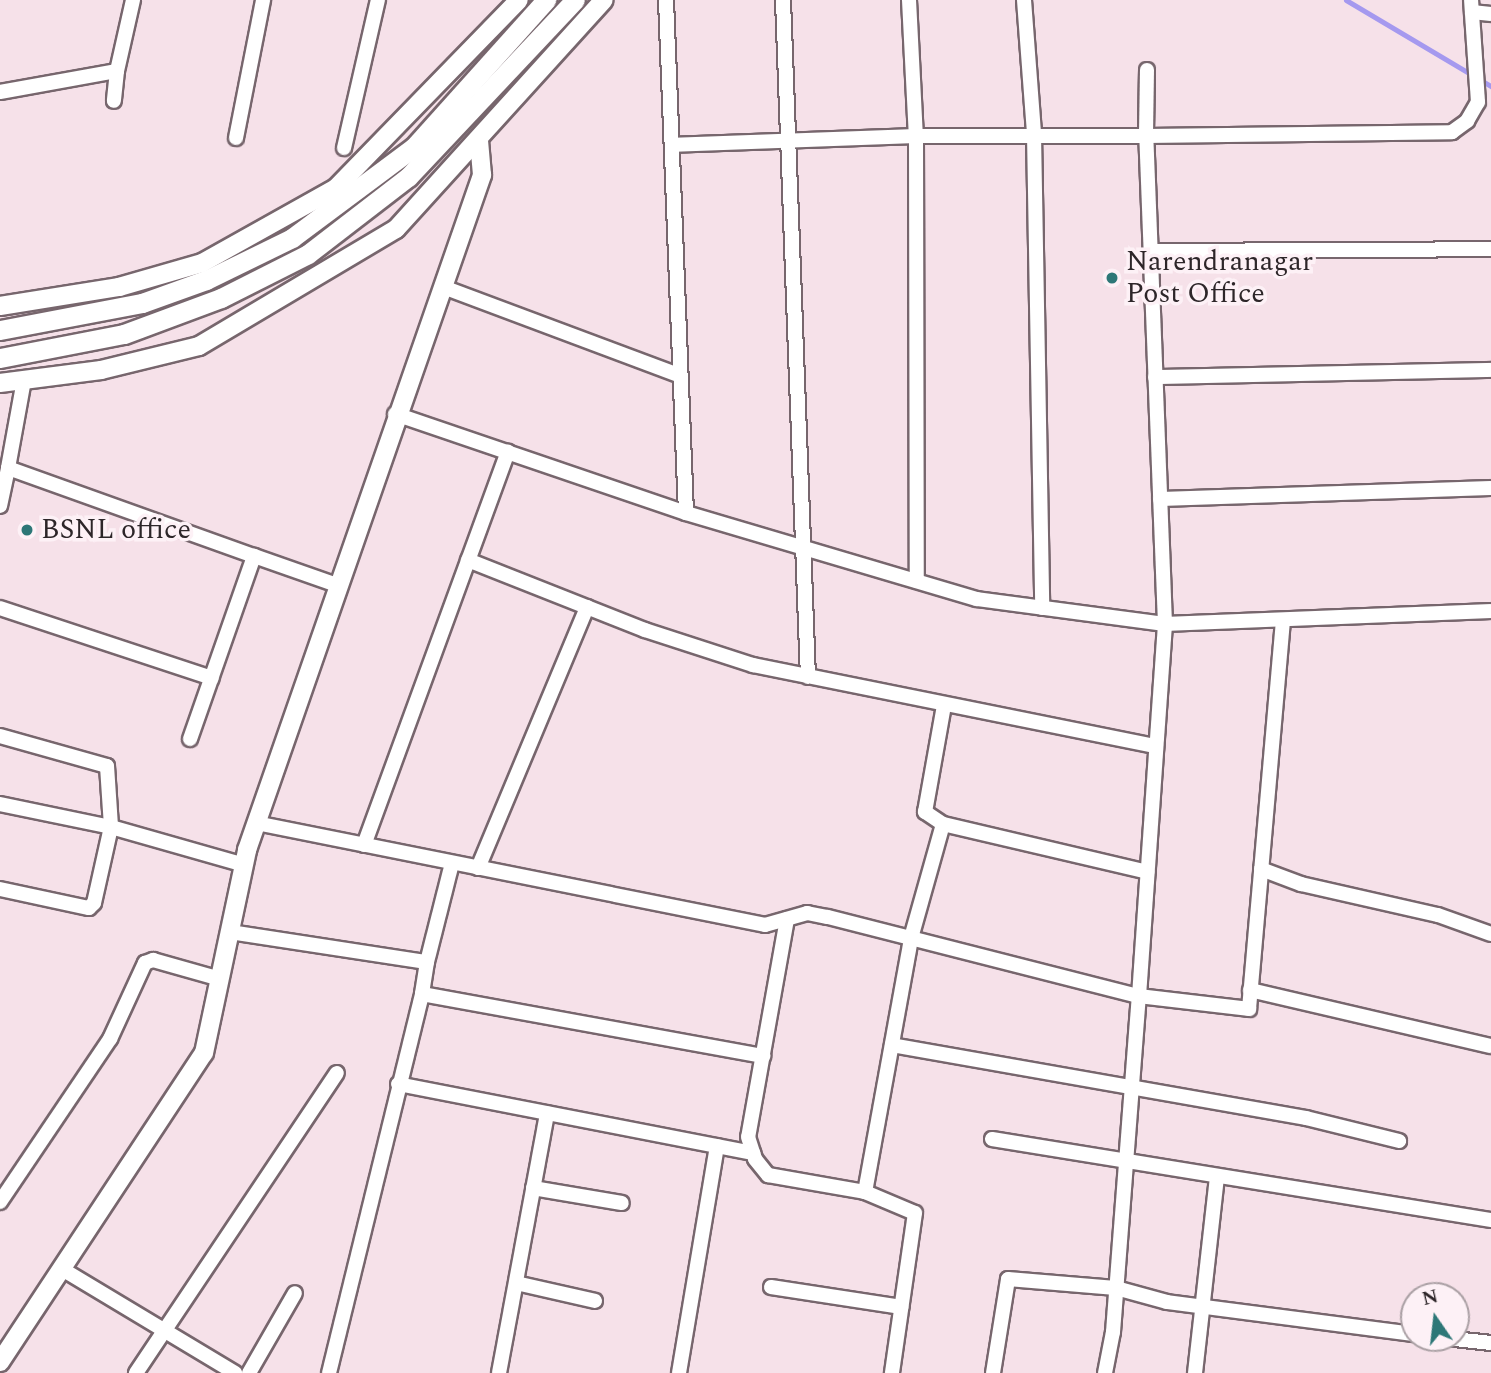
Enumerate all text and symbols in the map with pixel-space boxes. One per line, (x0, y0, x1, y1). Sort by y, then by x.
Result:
place label: Narendranagar Post Office (1126, 245, 1313, 311)
marker: Narendranagar Post Office (1104, 270, 1120, 286)
place label: BSNL office (41, 513, 191, 547)
marker: BSNL office (19, 522, 35, 538)
north arrow (1400, 1282, 1470, 1352)
text: N (1419, 1282, 1441, 1314)

